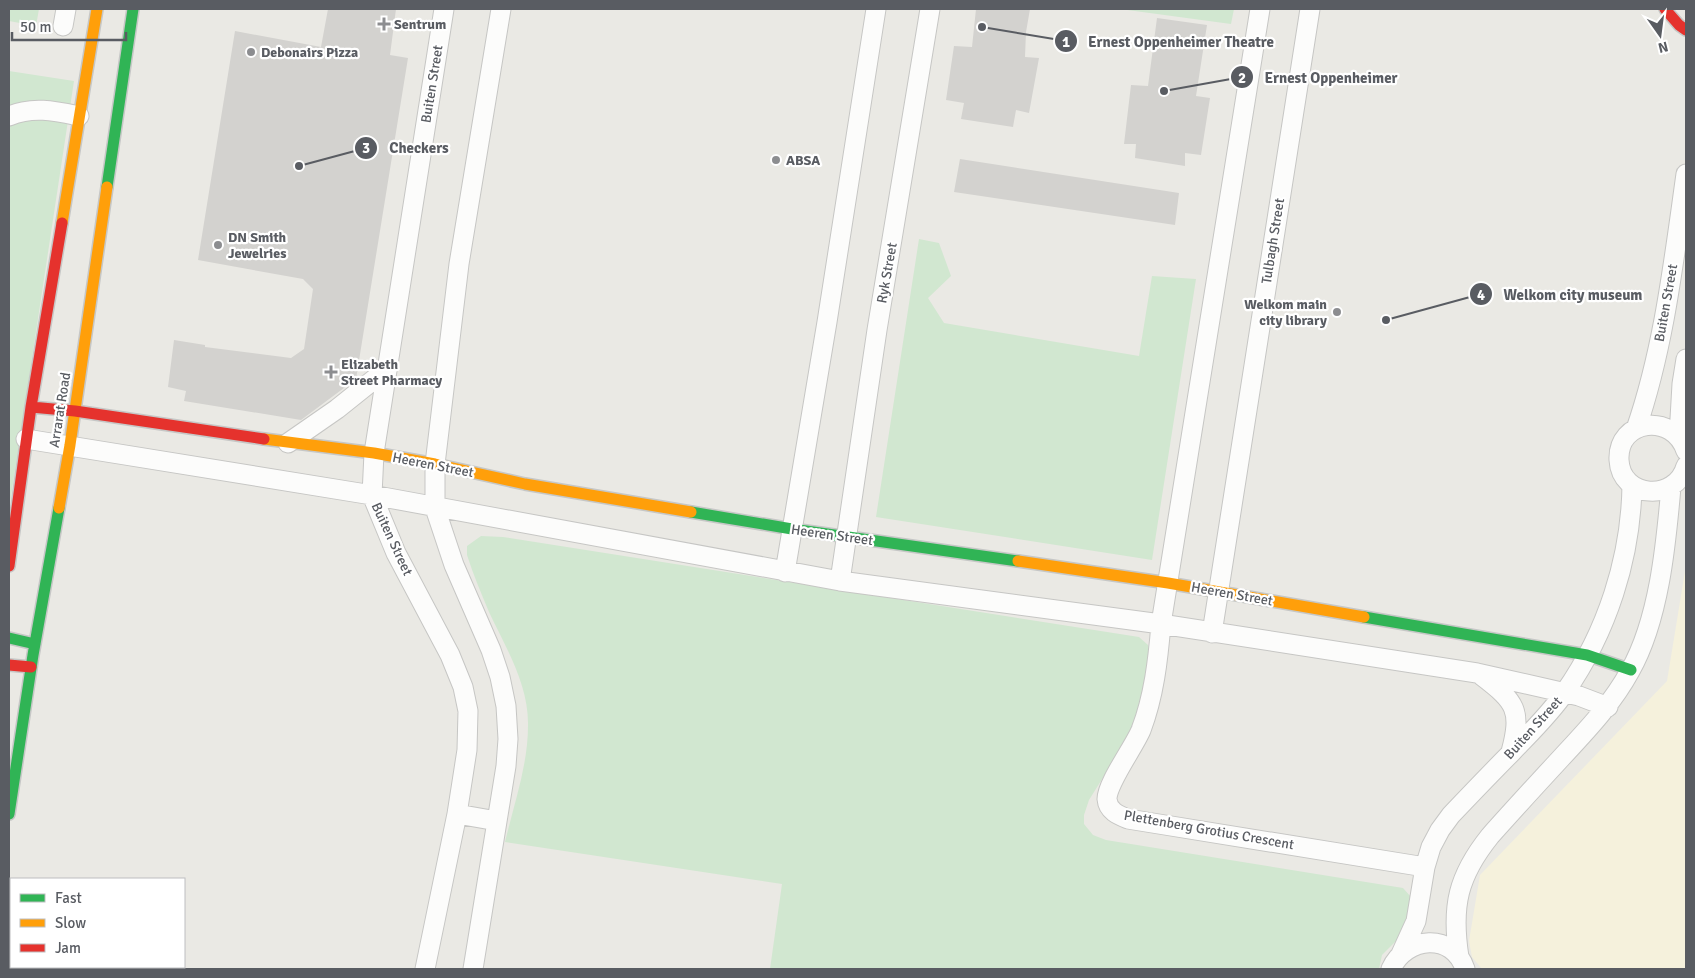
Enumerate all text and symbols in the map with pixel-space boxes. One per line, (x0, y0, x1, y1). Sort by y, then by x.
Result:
scale bar (12, 10, 126, 42)
north arrow (1635, 10, 1685, 60)
place label: Sentrum (394, 16, 446, 33)
text: 50 m (20, 18, 51, 36)
marker: Sentrum (378, 18, 390, 30)
callout: Ernest Oppenheimer Theatre (1053, 26, 1284, 56)
text: 1 (1062, 33, 1070, 51)
text: Ernest Oppenheimer Theatre (1088, 33, 1274, 51)
text: N (1656, 38, 1670, 57)
place label: Debonairs Pizza (261, 44, 358, 61)
street label: Buiten Street (417, 44, 447, 124)
marker: Debonairs Pizza (245, 46, 257, 58)
callout: Ernest Oppenheimer (1229, 62, 1407, 92)
text: 2 (1238, 69, 1246, 87)
text: Ernest Oppenheimer (1264, 69, 1398, 87)
callout: Checkers (354, 133, 458, 163)
text: 3 (362, 139, 370, 157)
text: Checkers (389, 139, 449, 157)
place label: ABSA (786, 152, 820, 169)
marker: ABSA (770, 154, 782, 166)
street label: Tulbagh Street (1258, 197, 1288, 285)
place label: DN Smith Jewelries (228, 229, 287, 262)
marker: DN Smith Jewelries (212, 239, 224, 251)
street label: Ryk Street (873, 241, 901, 305)
street label: Buiten Street (1651, 263, 1681, 343)
callout: Welkom city museum (1468, 279, 1652, 309)
text: 4 (1477, 286, 1485, 304)
text: Welkom city museum (1504, 286, 1643, 304)
place label: Welkom main city library (1244, 296, 1327, 329)
marker: Welkom main city library (1331, 306, 1343, 318)
place label: Elizabeth Street Pharmacy (341, 356, 442, 389)
marker: Elizabeth Street Pharmacy (325, 366, 337, 378)
street label: Arrarat Road (46, 371, 74, 449)
street label: Heeren Street (391, 449, 475, 481)
street label: Buiten Street (368, 500, 416, 578)
street label: Heeren Street (790, 521, 874, 549)
street label: Heeren Street (1190, 578, 1274, 610)
street label: Buiten Street (1500, 693, 1566, 763)
street label: Plettenberg Grotius Crescent (1123, 807, 1295, 853)
legend (10, 878, 185, 968)
text: Fast (55, 889, 82, 907)
text: Slow (55, 914, 86, 932)
text: Jam (55, 939, 81, 957)

